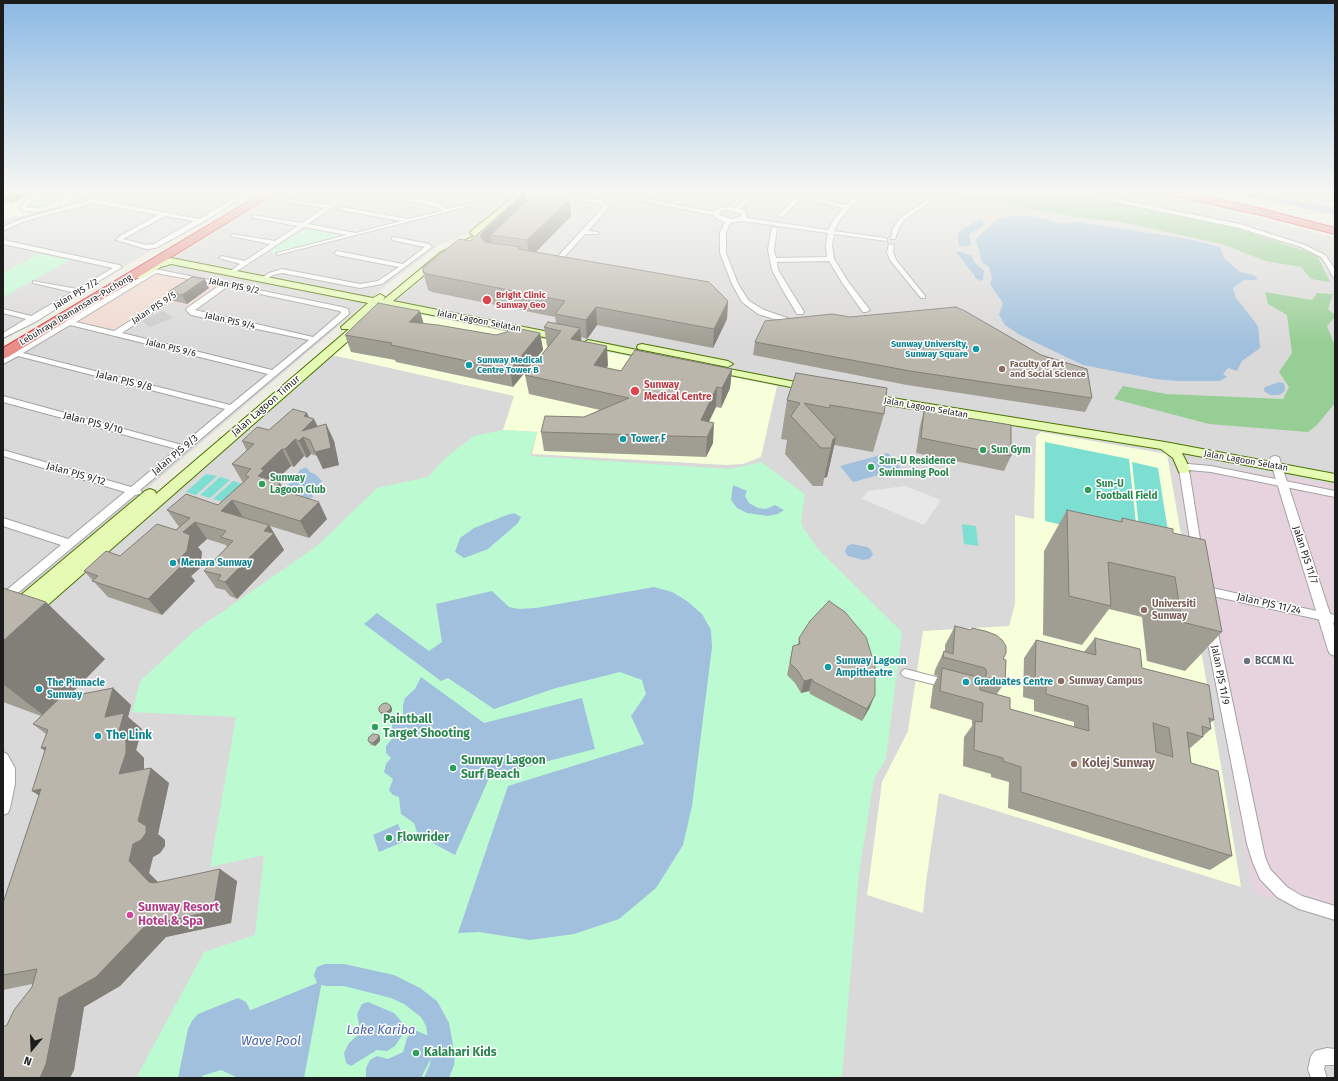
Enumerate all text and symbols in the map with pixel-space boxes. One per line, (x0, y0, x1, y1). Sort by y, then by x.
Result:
street label: Lebuhraya Damansara–Puchong (18, 272, 134, 348)
street label: Jalan PJS 9/2 (208, 275, 260, 297)
street label: Jalan PJS 7/2 (52, 276, 100, 312)
street label: Jalan PJS 9/5 (130, 290, 178, 326)
place label: Bright Clinic Sunway Geo (496, 290, 546, 311)
marker: Bright Clinic Sunway Geo (481, 294, 493, 306)
street label: Jalan Lagoon Selatan (436, 308, 522, 334)
street label: Jalan PJS 9/4 (204, 310, 256, 332)
street label: Jalan PJS 9/6 (145, 337, 197, 359)
place label: Sunway University, Sunway Square (891, 339, 968, 360)
marker: Sunway University, Sunway Square (971, 344, 981, 354)
place label: Sunway Medical Centre Tower B (477, 355, 542, 376)
place label: Faculty of Art and Social Science (1010, 359, 1086, 380)
marker: Sunway Medical Centre Tower B (464, 360, 474, 370)
marker: Faculty of Art and Social Science (997, 364, 1007, 374)
street label: Jalan PJS 9/8 (95, 368, 153, 394)
street label: Jalan Lagoon Timur (229, 373, 303, 439)
place label: Sunway Medical Centre (644, 379, 712, 402)
marker: Sunway Medical Centre (629, 385, 641, 397)
street label: Jalan Lagoon Selatan (883, 395, 969, 421)
street label: Jalan PJS 9/10 (62, 409, 124, 437)
street label: Jalan PJS 9/3 (149, 432, 201, 478)
place label: Tower F (631, 433, 666, 445)
marker: Tower F (618, 434, 628, 444)
place label: Sun Gym (991, 444, 1031, 456)
marker: Sun Gym (978, 445, 988, 455)
street label: Jalan Lagoon Selatan (1203, 448, 1289, 474)
place label: Sun-U Residence Swimming Pool (879, 455, 956, 478)
street label: Jalan PJS 9/12 (45, 460, 107, 488)
marker: Sun-U Residence Swimming Pool (866, 462, 876, 472)
place label: Sunway Lagoon Club (270, 472, 326, 496)
place label: Sun-U Football Field (1096, 478, 1157, 502)
marker: Sunway Lagoon Club (257, 479, 267, 489)
marker: Sun-U Football Field (1083, 485, 1093, 495)
street label: Jalan PJS 11/7 (1290, 525, 1320, 585)
place label: Menara Sunway (181, 557, 252, 569)
marker: Menara Sunway (168, 558, 178, 568)
street label: Jalan PJS 11/24 (1236, 591, 1302, 617)
place label: Universiti Sunway (1152, 598, 1196, 622)
marker: Universiti Sunway (1139, 605, 1149, 615)
street label: Jalan PJS 11/9 (1208, 644, 1232, 706)
place label: Sunway Lagoon Ampitheatre (836, 655, 907, 678)
place label: BCCM KL (1255, 655, 1294, 667)
marker: BCCM KL (1242, 656, 1252, 666)
marker: Sunway Lagoon Ampitheatre (823, 662, 833, 672)
place label: Sunway Campus (1069, 675, 1143, 687)
place label: Graduates Centre (974, 676, 1053, 688)
marker: Sunway Campus (1056, 676, 1066, 686)
place label: The Pinnacle Sunway (47, 677, 105, 700)
marker: Graduates Centre (961, 677, 971, 687)
marker: The Pinnacle Sunway (34, 684, 44, 694)
place label: Paintball Target Shooting (383, 713, 470, 741)
marker: Paintball Target Shooting (370, 722, 380, 732)
place label: The Link (106, 729, 152, 743)
marker: The Link (93, 731, 103, 741)
place label: Sunway Lagoon Surf Beach (461, 754, 546, 782)
place label: Kolej Sunway (1082, 757, 1155, 771)
marker: Kolej Sunway (1069, 759, 1079, 769)
marker: Sunway Lagoon Surf Beach (448, 763, 458, 773)
place label: Flowrider (397, 831, 449, 845)
marker: Flowrider (384, 833, 394, 843)
place label: Sunway Resort Hotel & Spa (138, 901, 219, 929)
marker: Sunway Resort Hotel & Spa (125, 910, 135, 920)
water label: Lake Kariba (347, 1022, 415, 1038)
north arrow (12, 1029, 52, 1069)
water label: Wave Pool (241, 1033, 301, 1049)
place label: Kalahari Kids (424, 1046, 497, 1060)
marker: Kalahari Kids (411, 1048, 421, 1058)
text: N (22, 1053, 34, 1068)

